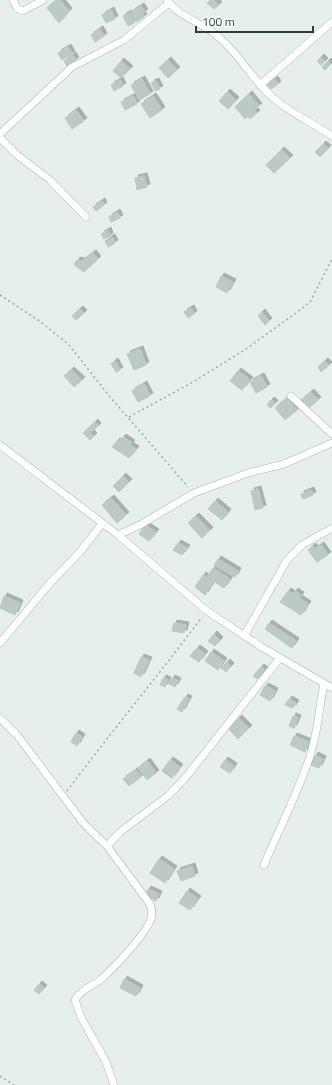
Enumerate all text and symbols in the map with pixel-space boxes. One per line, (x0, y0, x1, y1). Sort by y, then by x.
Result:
scale bar (196, 8, 313, 34)
text: 100 m (202, 12, 235, 31)

